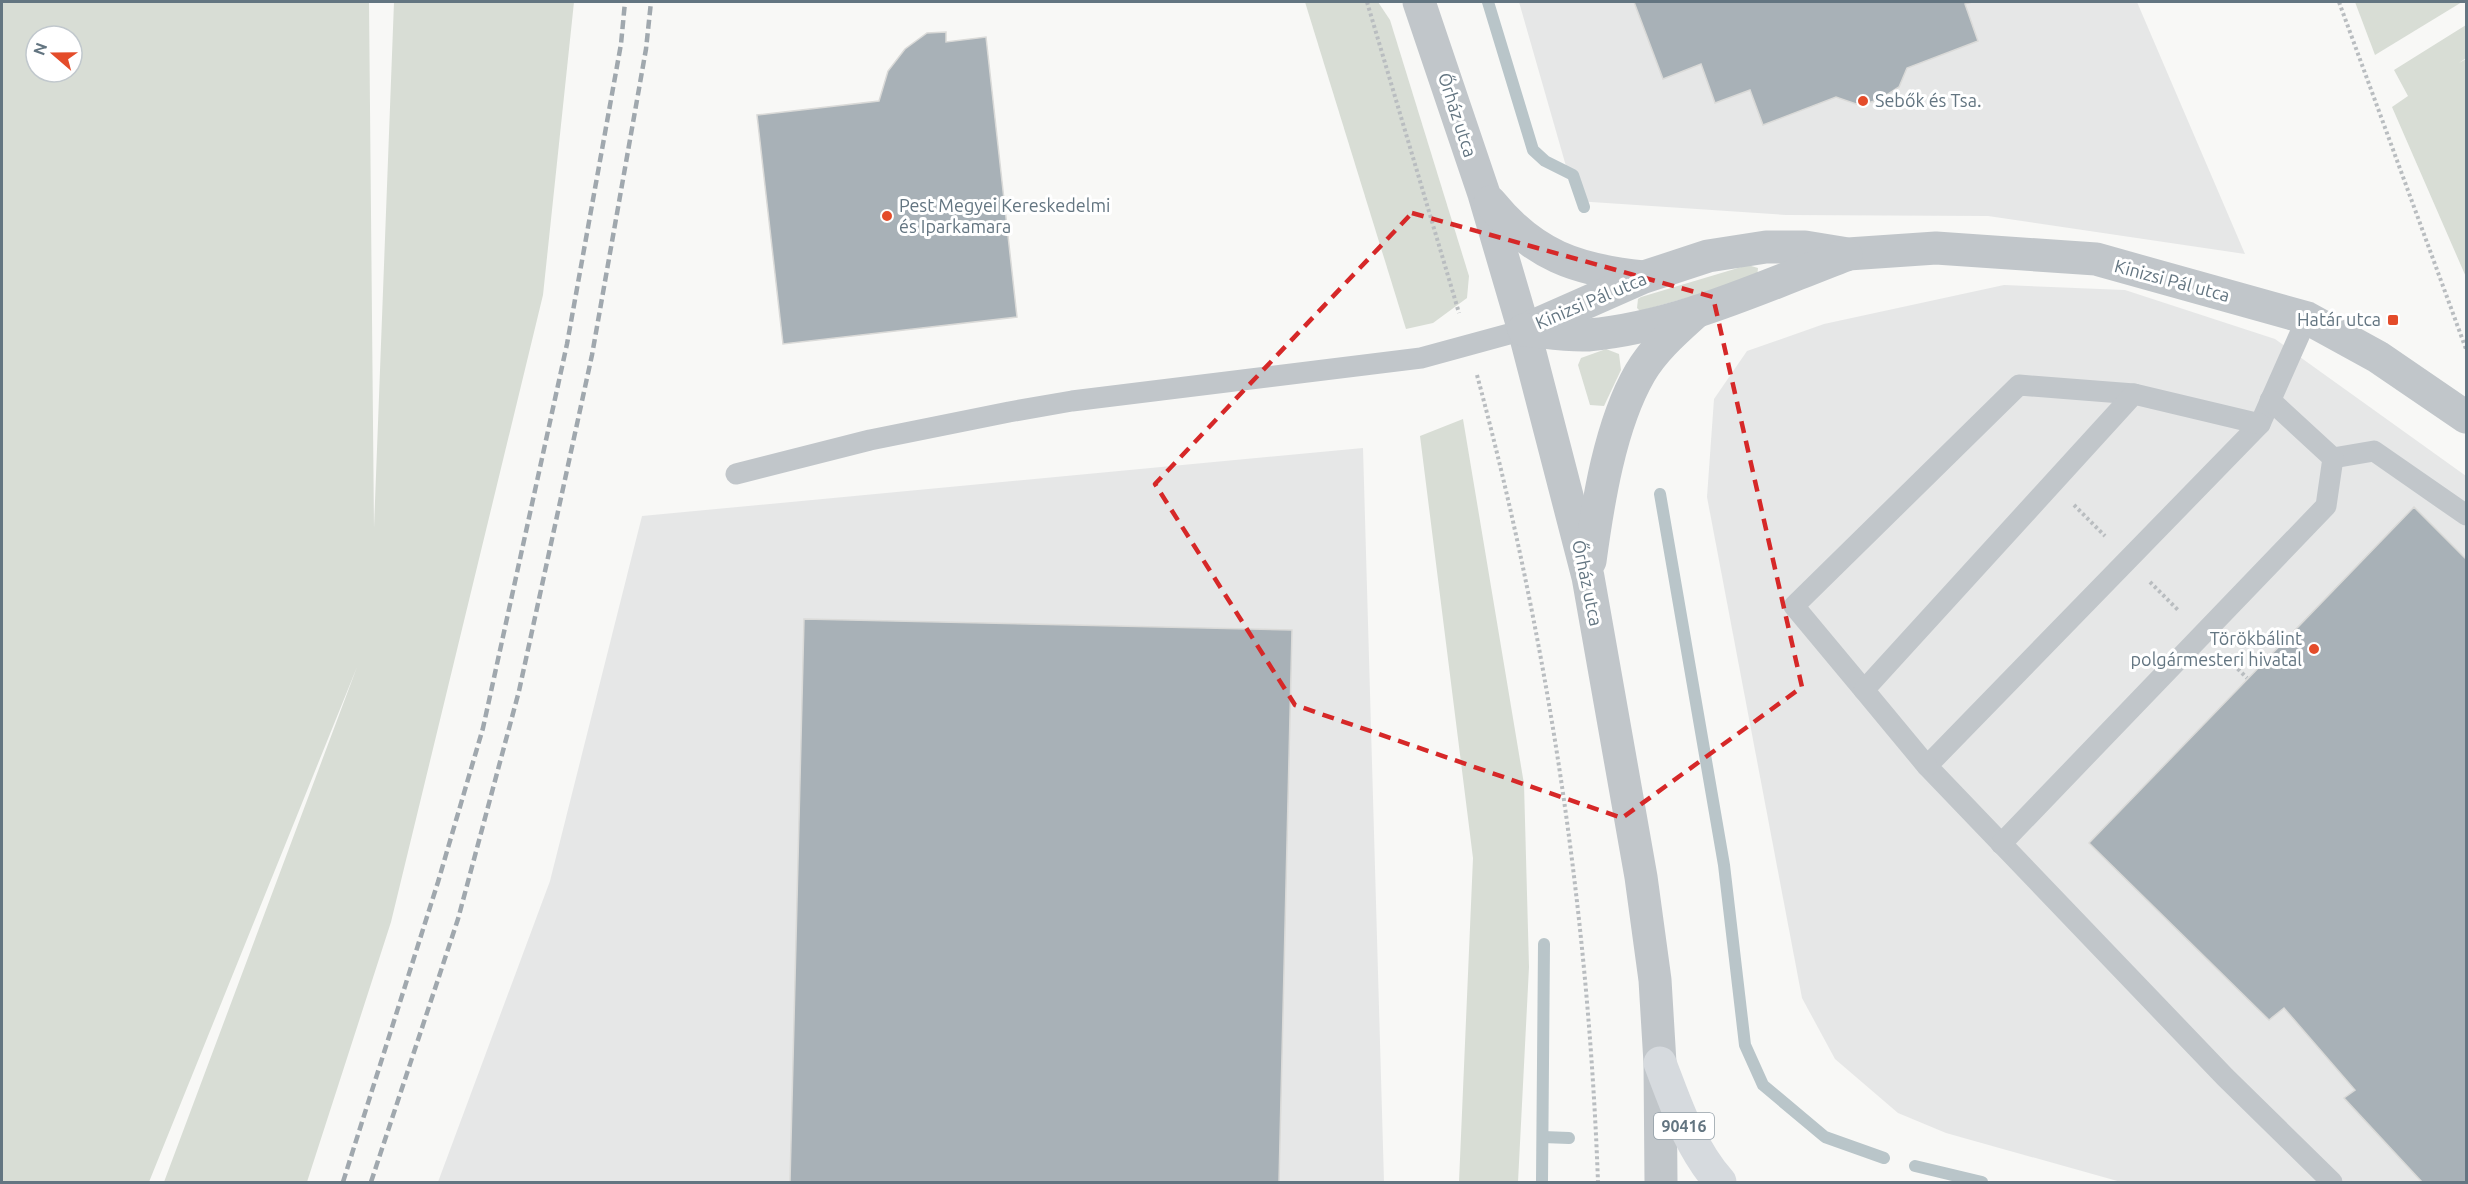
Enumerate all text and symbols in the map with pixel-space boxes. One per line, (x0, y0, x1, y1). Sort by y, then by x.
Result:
north arrow (24, 24, 84, 84)
text: N (29, 40, 50, 58)
street label: Őrház utca (1435, 70, 1482, 159)
place label: Sebők és Tsa. (1875, 90, 1981, 110)
marker: Sebők és Tsa. (1856, 94, 1870, 108)
place label: Pest Megyei Kereskedelmi és Iparkamara (899, 195, 1110, 236)
marker: Pest Megyei Kereskedelmi és Iparkamara (880, 209, 894, 223)
street label: Kinizsi Pál utca (2112, 255, 2232, 305)
street label: Kinizsi Pál utca (1532, 268, 1649, 332)
place label: Határ utca (2297, 309, 2381, 329)
marker: Határ utca (2386, 313, 2400, 327)
street label: Őrház utca (1569, 538, 1608, 628)
place label: Törökbálint polgármesteri hivatal (2131, 628, 2302, 669)
marker: Törökbálint polgármesteri hivatal (2307, 642, 2321, 656)
road number: 90416 (1654, 1113, 1714, 1139)

